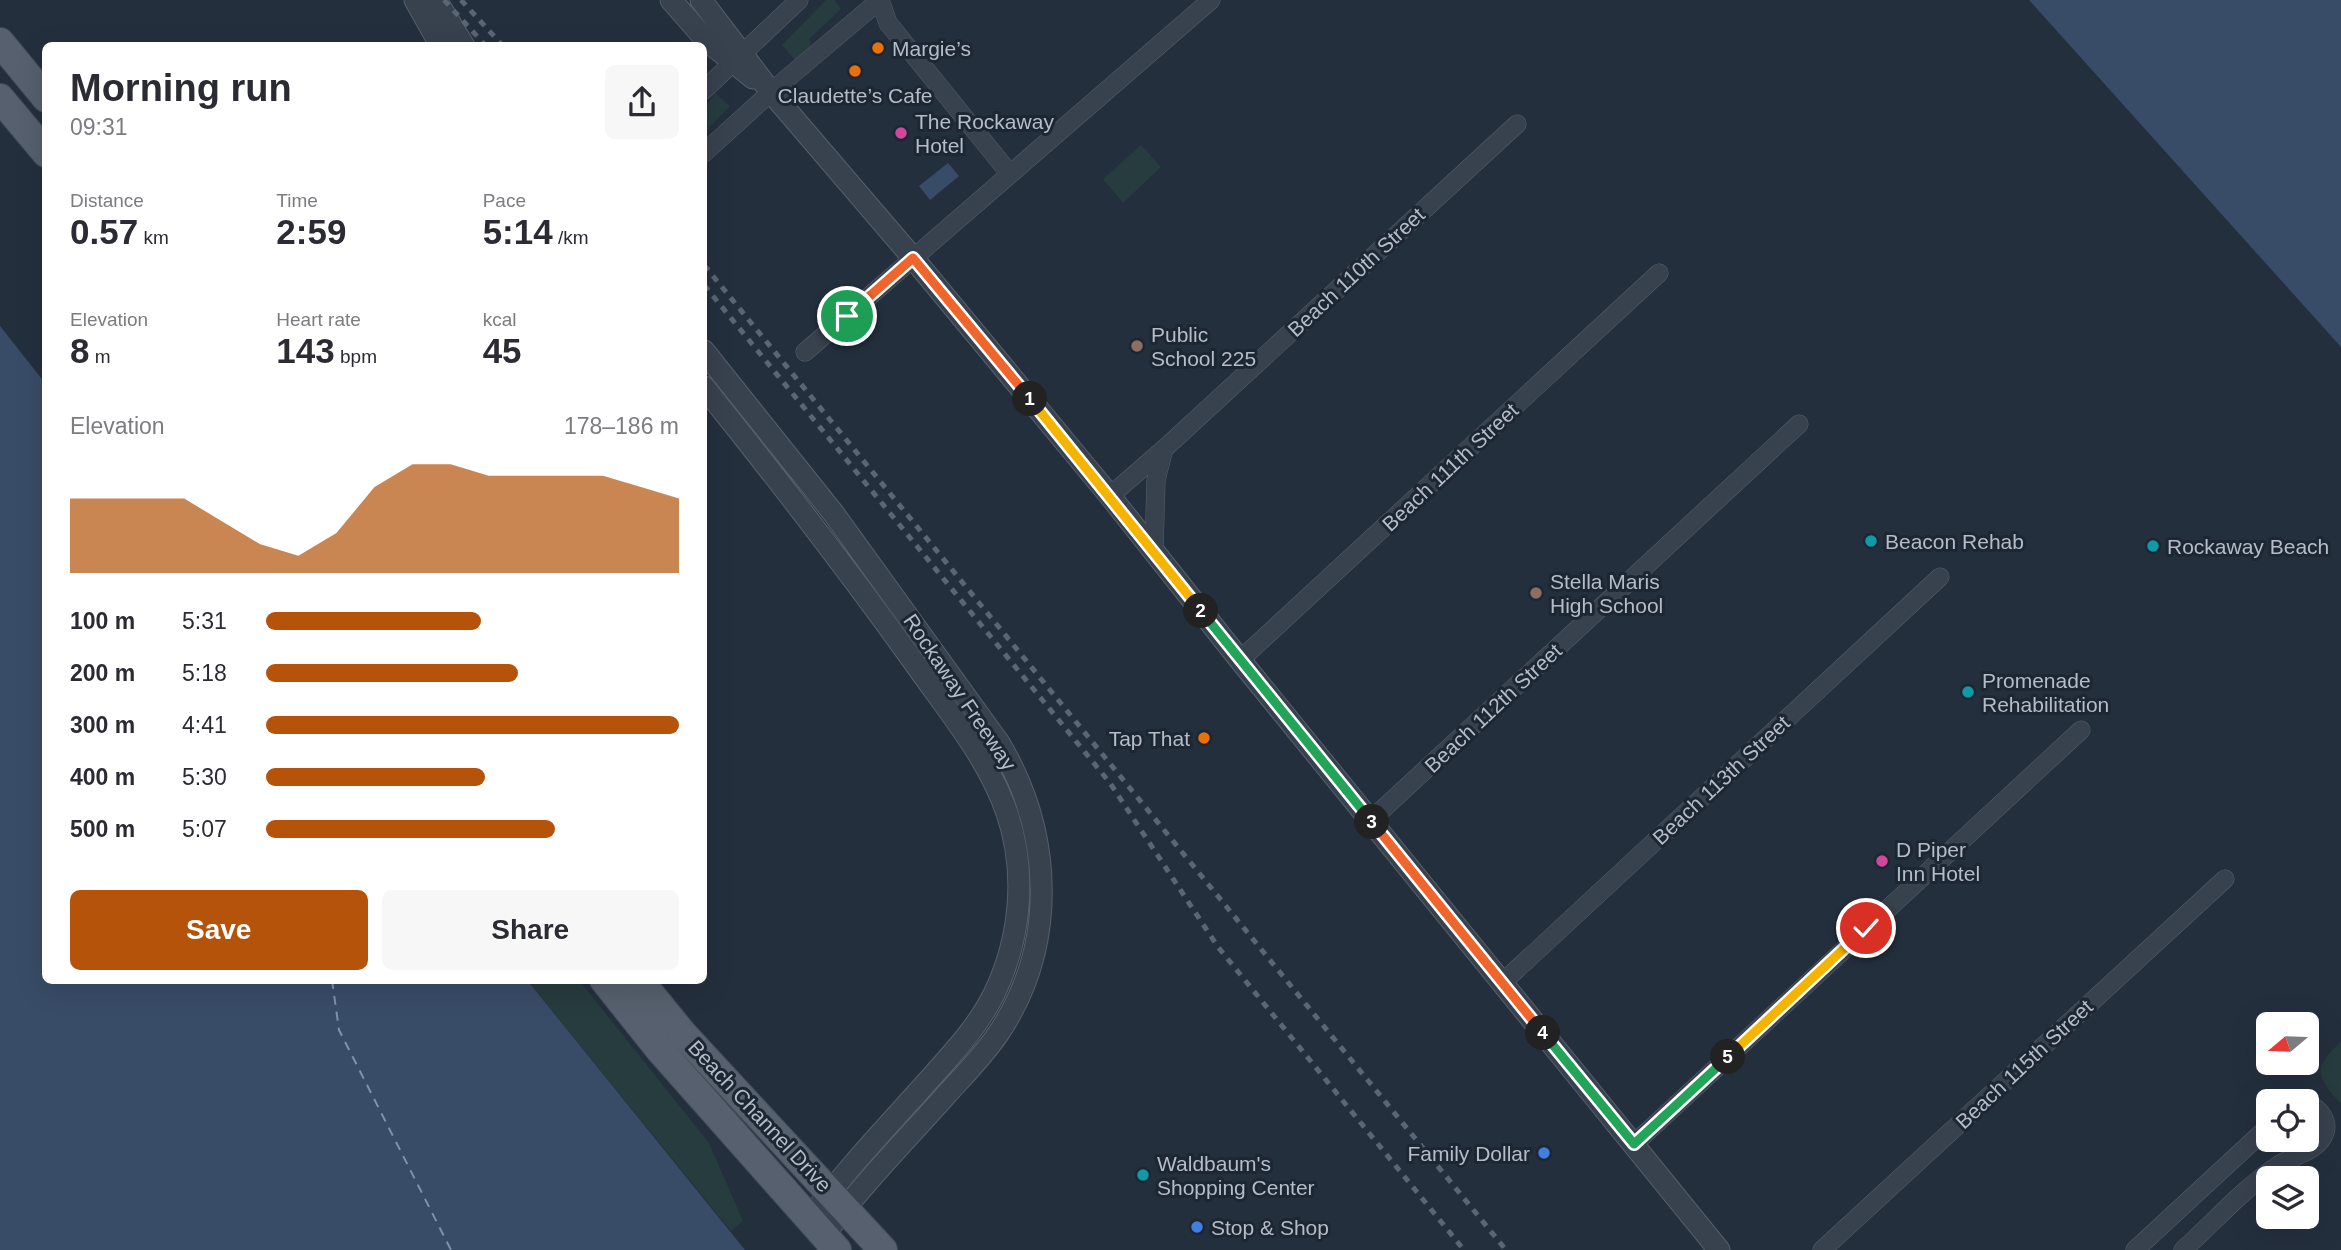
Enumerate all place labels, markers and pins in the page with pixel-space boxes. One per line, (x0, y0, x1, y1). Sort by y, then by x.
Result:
place label: Margie’s (892, 37, 971, 60)
marker: Margie’s (870, 40, 886, 56)
marker: Claudette’s Cafe (847, 63, 863, 79)
place label: Claudette’s Cafe (778, 84, 932, 107)
place label: The Rockaway Hotel (915, 110, 1054, 157)
marker: The Rockaway Hotel (893, 125, 909, 141)
pin (817, 286, 877, 346)
place label: Public School 225 (1151, 323, 1256, 370)
marker: Public School 225 (1129, 338, 1145, 354)
pin: 1 (1012, 382, 1048, 416)
place label: Beacon Rehab (1885, 530, 2024, 553)
marker: Beacon Rehab (1863, 533, 1879, 549)
place label: Rockaway Beach (2167, 535, 2329, 558)
marker: Rockaway Beach (2145, 538, 2161, 554)
place label: Stella Maris High School (1550, 570, 1663, 617)
marker: Stella Maris High School (1528, 585, 1544, 601)
pin: 2 (1184, 594, 1218, 628)
place label: Promenade Rehabilitation (1982, 669, 2109, 716)
marker: Promenade Rehabilitation (1960, 684, 1976, 700)
place label: Tap That (1109, 727, 1190, 750)
marker: Tap That (1196, 730, 1212, 746)
pin: 3 (1354, 804, 1390, 840)
place label: D Piper Inn Hotel (1896, 838, 1980, 885)
marker: D Piper Inn Hotel (1874, 853, 1890, 869)
pin (1836, 898, 1896, 958)
pin: 4 (1526, 1016, 1560, 1050)
pin: 5 (1710, 1040, 1746, 1074)
place label: Family Dollar (1407, 1142, 1530, 1165)
marker: Family Dollar (1536, 1145, 1552, 1161)
place label: Waldbaum's Shopping Center (1157, 1152, 1315, 1199)
marker: Waldbaum's Shopping Center (1135, 1167, 1151, 1183)
place label: Stop & Shop (1211, 1216, 1329, 1239)
marker: Stop & Shop (1189, 1219, 1205, 1235)

